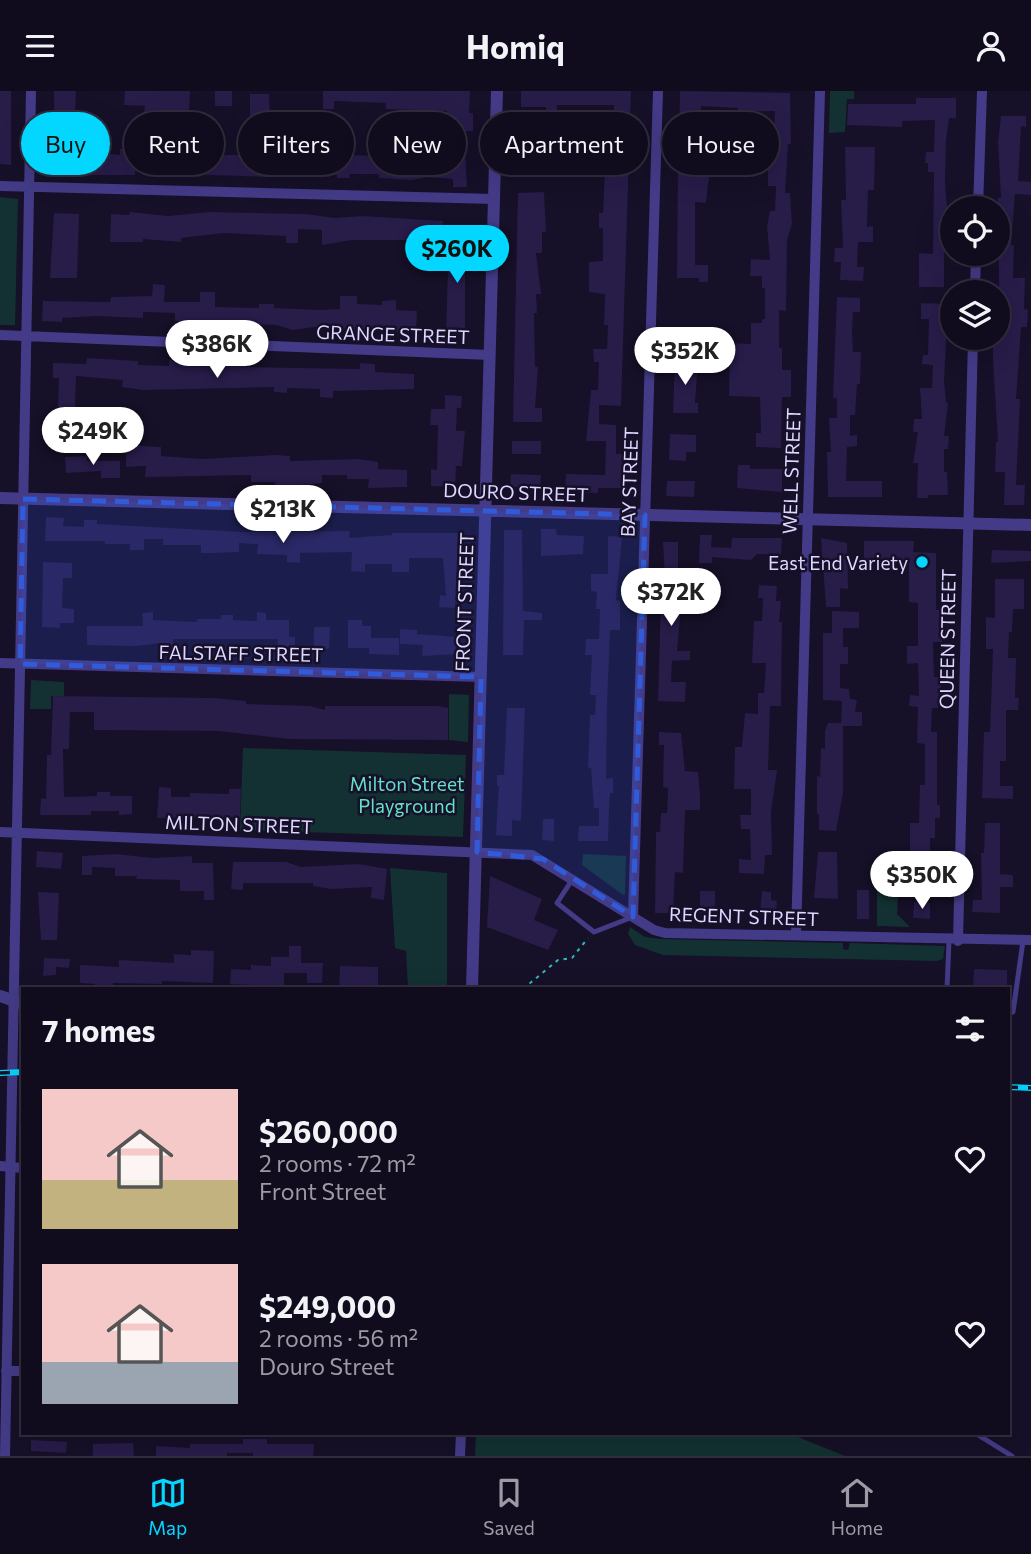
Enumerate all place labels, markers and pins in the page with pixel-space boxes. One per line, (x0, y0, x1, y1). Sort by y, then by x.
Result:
pin: $260K (408, 225, 506, 285)
pin: $386K (168, 321, 266, 380)
pin: $352K (636, 327, 734, 387)
pin: $249K (44, 407, 142, 467)
pin: $213K (234, 485, 332, 545)
place label: East End Variety (768, 551, 908, 574)
marker: East End Variety (914, 554, 930, 570)
pin: $372K (622, 568, 720, 628)
pin: $350K (873, 851, 971, 911)

